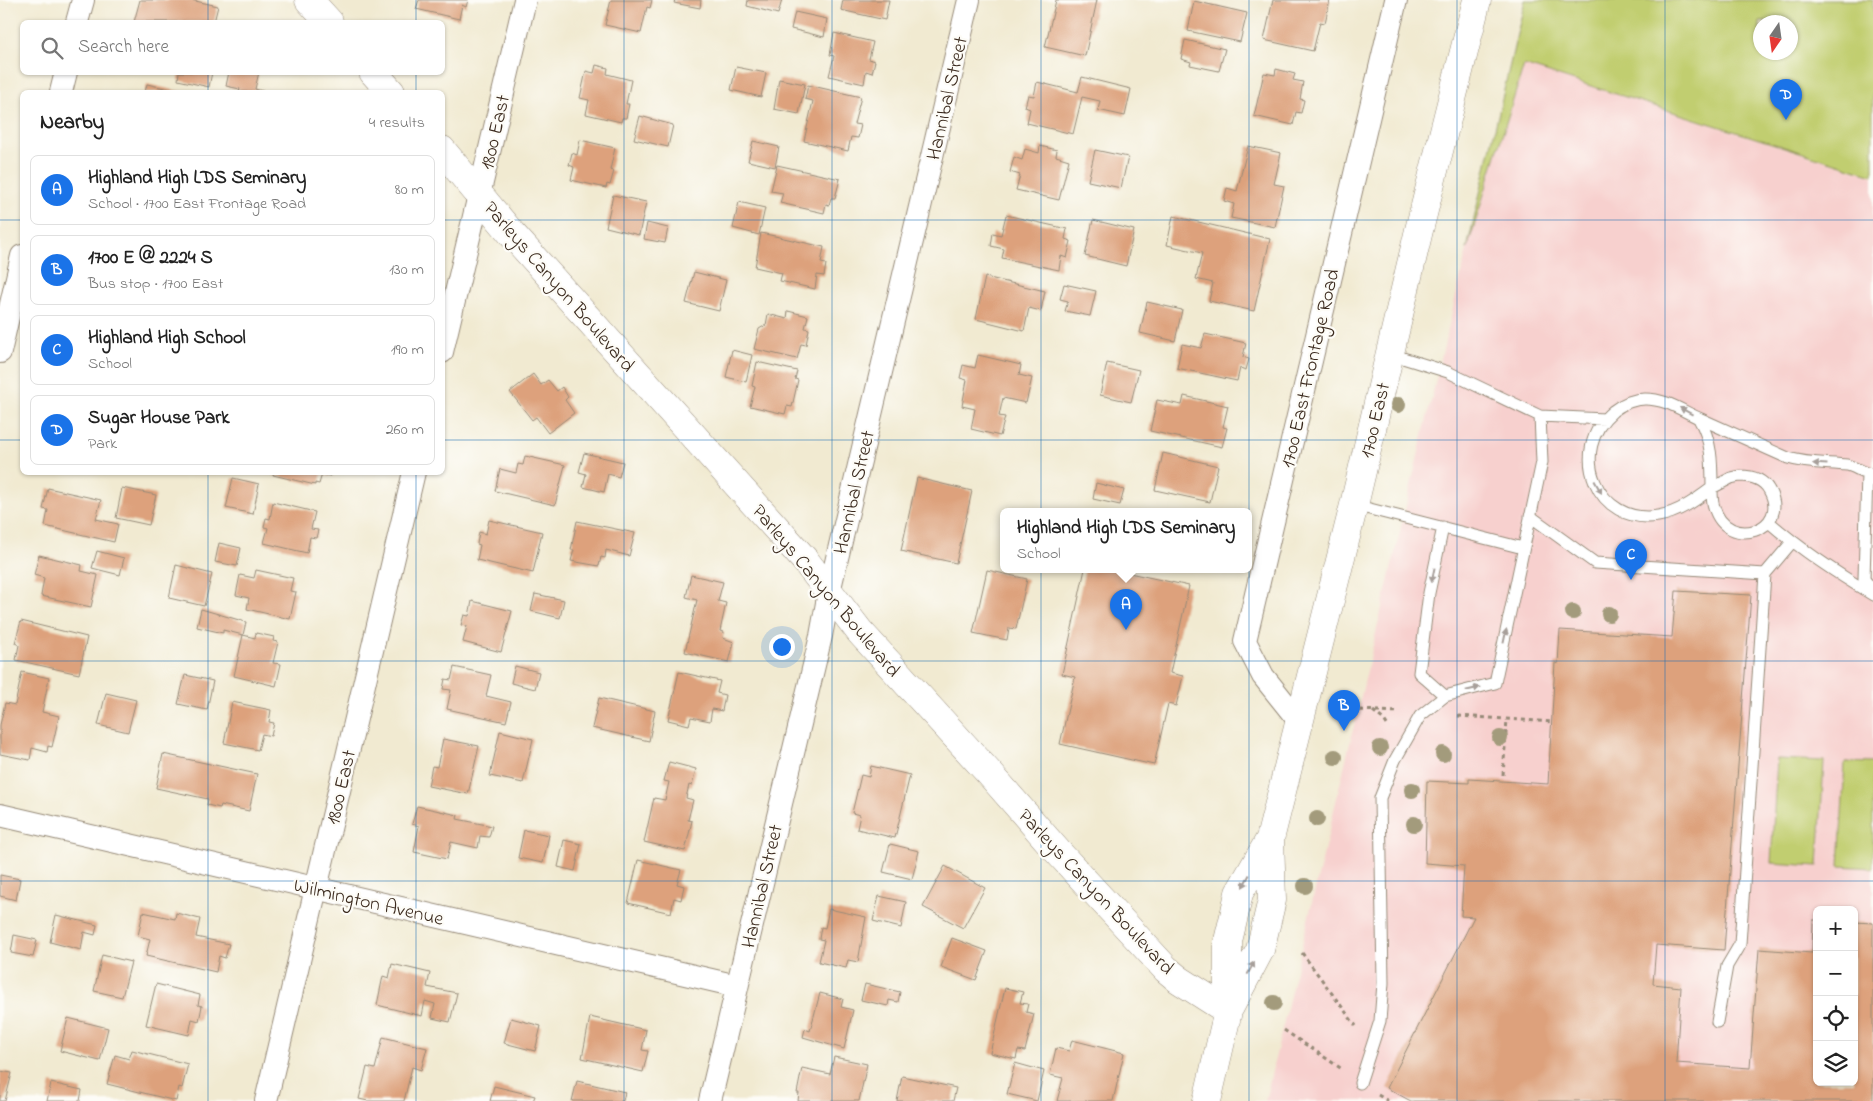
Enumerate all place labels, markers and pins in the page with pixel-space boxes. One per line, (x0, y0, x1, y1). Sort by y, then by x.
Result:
pin: D (1770, 79, 1802, 120)
pin: C (1615, 539, 1647, 580)
pin: A (1110, 589, 1142, 630)
pin: B (1328, 690, 1360, 731)

